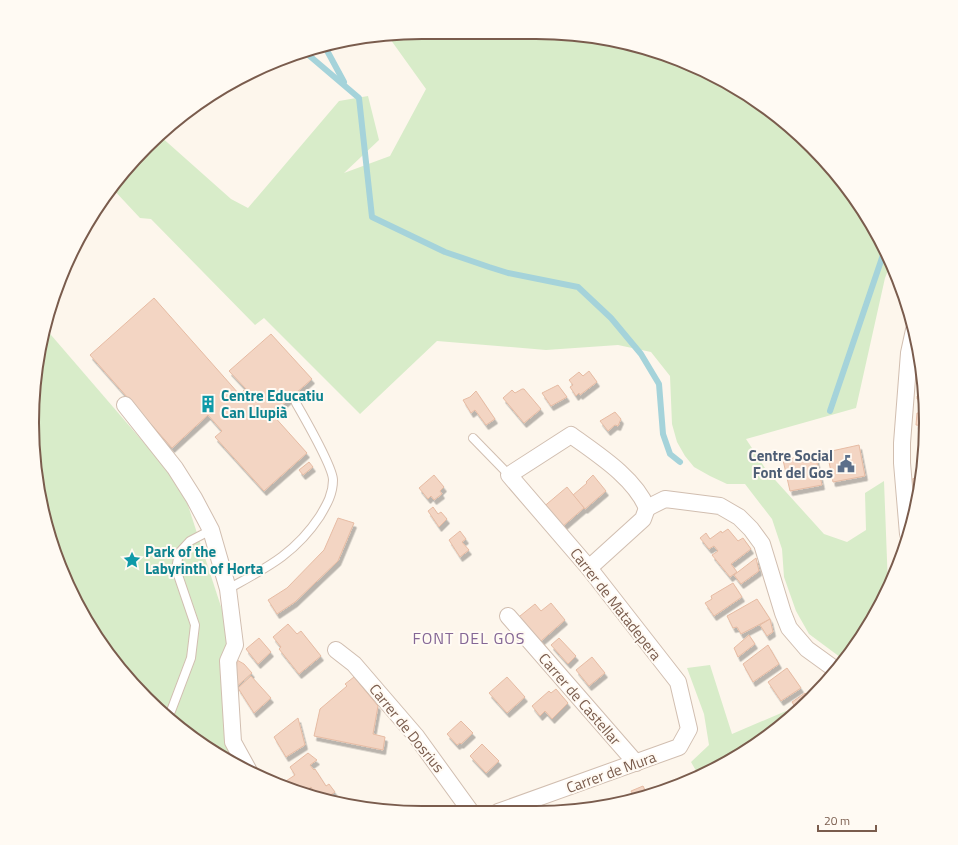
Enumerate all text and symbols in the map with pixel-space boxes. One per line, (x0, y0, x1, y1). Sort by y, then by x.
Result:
place label: Centre Educatiu Can Llupià (221, 384, 324, 424)
building icon: Centre Educatiu Can Llupià (198, 394, 218, 414)
place label: Centre Social Font del Gos (749, 444, 833, 484)
public building icon: Centre Social Font del Gos (836, 454, 856, 474)
place label: Park of the Labyrinth of Horta (145, 540, 264, 580)
street label: Carrer de Matadepera (565, 543, 668, 666)
place icon: Park of the Labyrinth of Horta (122, 550, 142, 570)
district label: FONT DEL GOS (412, 626, 526, 650)
street label: Carrer de Castellar (533, 648, 627, 750)
street label: Carrer de Dosrius (364, 678, 450, 778)
street label: Carrer de Mura (563, 745, 660, 799)
scale bar (818, 807, 876, 833)
text: 20 m (824, 811, 850, 830)

